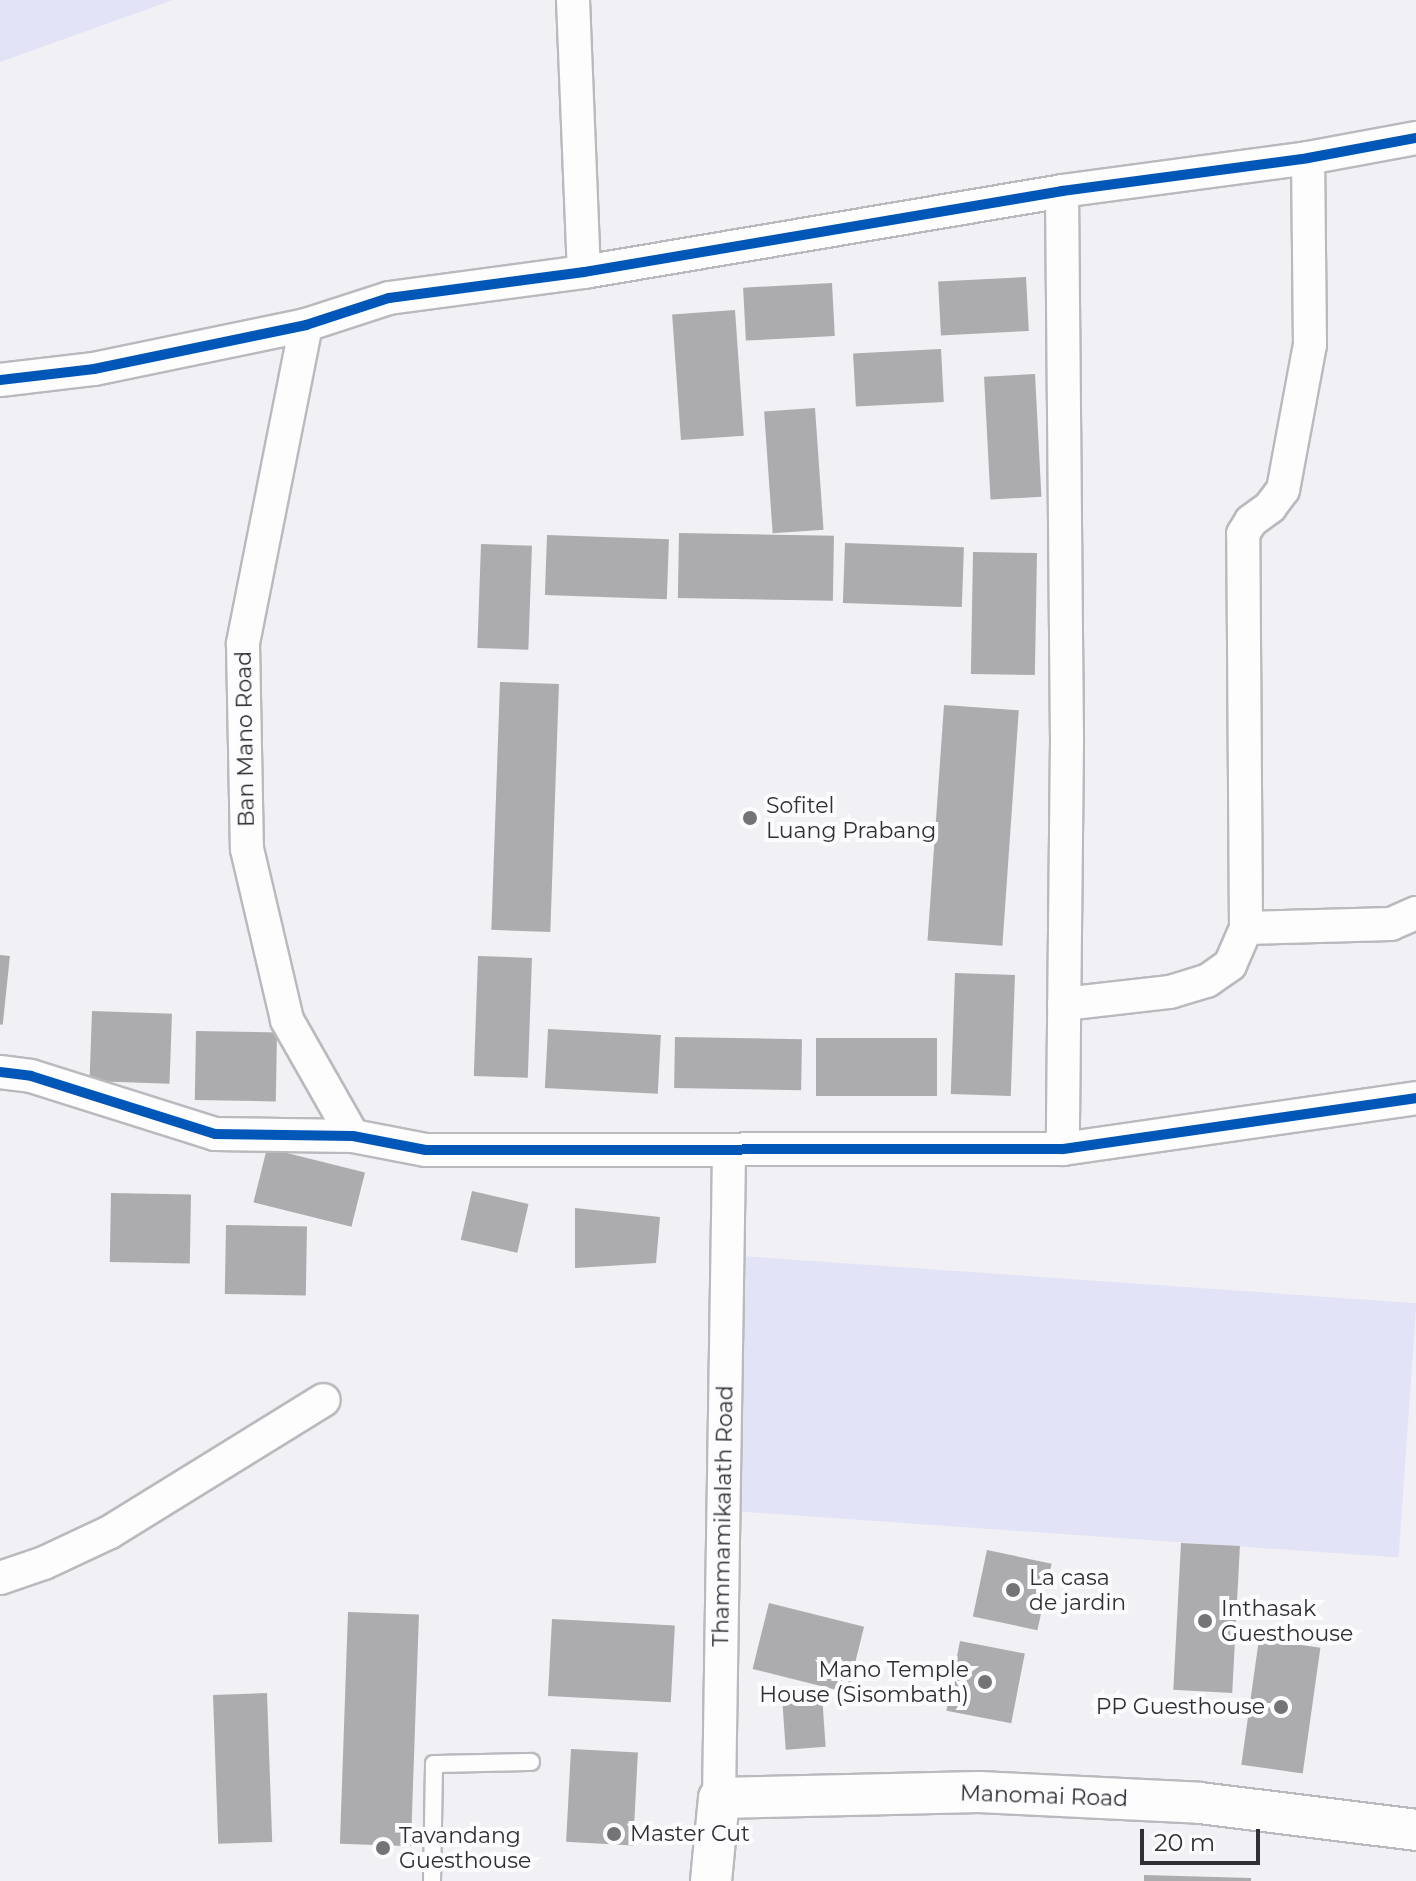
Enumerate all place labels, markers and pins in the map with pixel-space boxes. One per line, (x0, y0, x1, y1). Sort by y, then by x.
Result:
place label: Sofitel Luang Prabang (766, 792, 936, 844)
marker: Sofitel Luang Prabang (741, 809, 759, 827)
place label: La casa de jardin (1029, 1564, 1126, 1616)
marker: La casa de jardin (1004, 1581, 1022, 1599)
place label: Inthasak Guesthouse (1221, 1595, 1353, 1646)
marker: Inthasak Guesthouse (1196, 1612, 1214, 1630)
place label: Mano Temple House (Sisombath) (759, 1656, 969, 1708)
marker: Mano Temple House (Sisombath) (976, 1673, 994, 1691)
place label: PP Guesthouse (1096, 1694, 1265, 1720)
marker: PP Guesthouse (1272, 1698, 1290, 1716)
place label: Master Cut (630, 1821, 750, 1847)
place label: Tavandang Guesthouse (399, 1822, 531, 1874)
marker: Master Cut (605, 1825, 623, 1843)
marker: Tavandang Guesthouse (374, 1839, 392, 1857)

